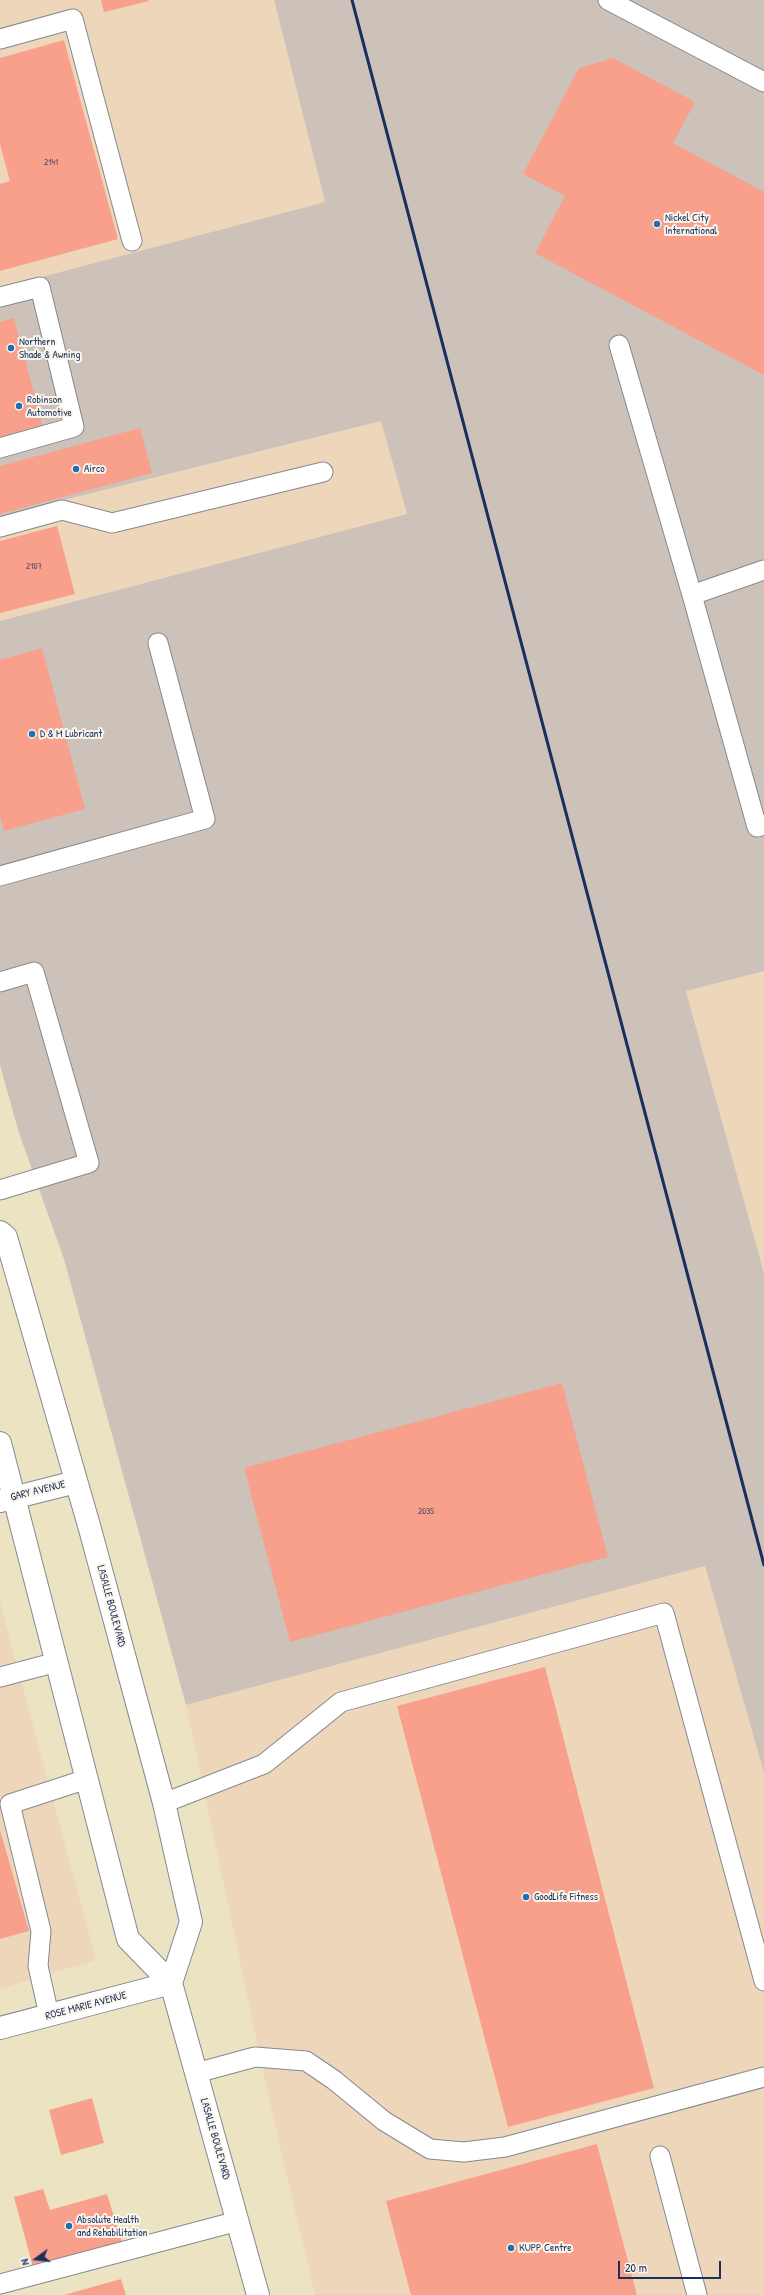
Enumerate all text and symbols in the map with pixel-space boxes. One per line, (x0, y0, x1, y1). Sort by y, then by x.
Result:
house number: 2141 (44, 158, 58, 168)
place label: Nickel City International (665, 211, 717, 237)
marker: Nickel City International (652, 219, 662, 229)
place label: Northern Shade & Awning (19, 335, 80, 361)
marker: Northern Shade & Awning (6, 343, 16, 353)
place label: Robinson Automotive (27, 393, 72, 419)
marker: Robinson Automotive (14, 401, 24, 411)
place label: Airco (84, 462, 105, 476)
marker: Airco (71, 464, 81, 474)
house number: 2107 (26, 562, 42, 572)
place label: D & M Lubricant (40, 727, 102, 741)
marker: D & M Lubricant (27, 729, 37, 739)
street label: GARY AVENUE (9, 1478, 67, 1504)
house number: 2035 (418, 1507, 434, 1517)
street label: LASALLE BOULEVARD (94, 1564, 128, 1648)
place label: GoodLife Fitness (534, 1890, 598, 1904)
marker: GoodLife Fitness (521, 1892, 531, 1902)
street label: ROSE MARIE AVENUE (44, 1989, 128, 2023)
street label: LASALLE BOULEVARD (197, 2097, 233, 2181)
place label: Absolute Health and Rehabilitation (77, 2213, 148, 2239)
marker: Absolute Health and Rehabilitation (64, 2221, 74, 2231)
north arrow (16, 2239, 56, 2279)
place label: KUPP Centre (519, 2241, 572, 2255)
marker: KUPP Centre (506, 2243, 516, 2253)
scale bar (620, 2253, 723, 2279)
text: N (17, 2257, 32, 2267)
text: 20 m (625, 2259, 647, 2276)

